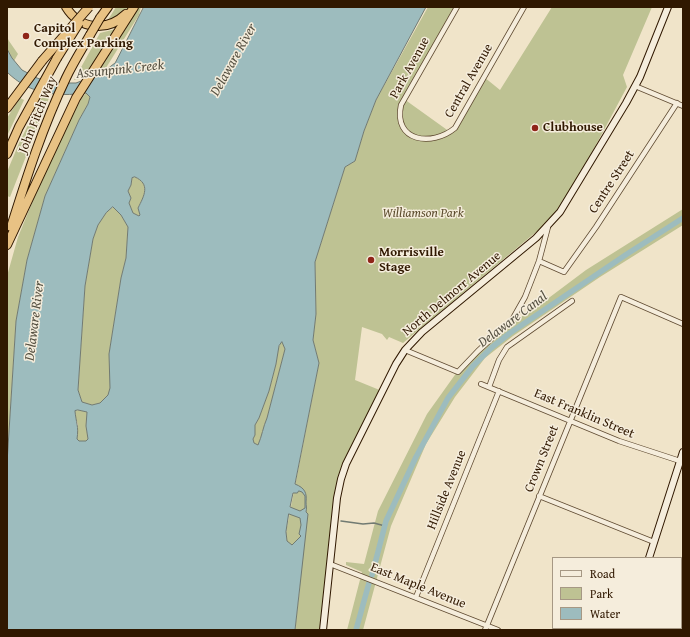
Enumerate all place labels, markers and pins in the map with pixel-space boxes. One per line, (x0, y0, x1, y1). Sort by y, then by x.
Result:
place label: Capitol Complex Parking (34, 21, 133, 52)
marker: Capitol Complex Parking (21, 31, 31, 41)
place label: Clubhouse (543, 120, 603, 136)
marker: Clubhouse (530, 123, 540, 133)
place label: Morrisville Stage (379, 245, 444, 276)
marker: Morrisville Stage (366, 255, 376, 265)

